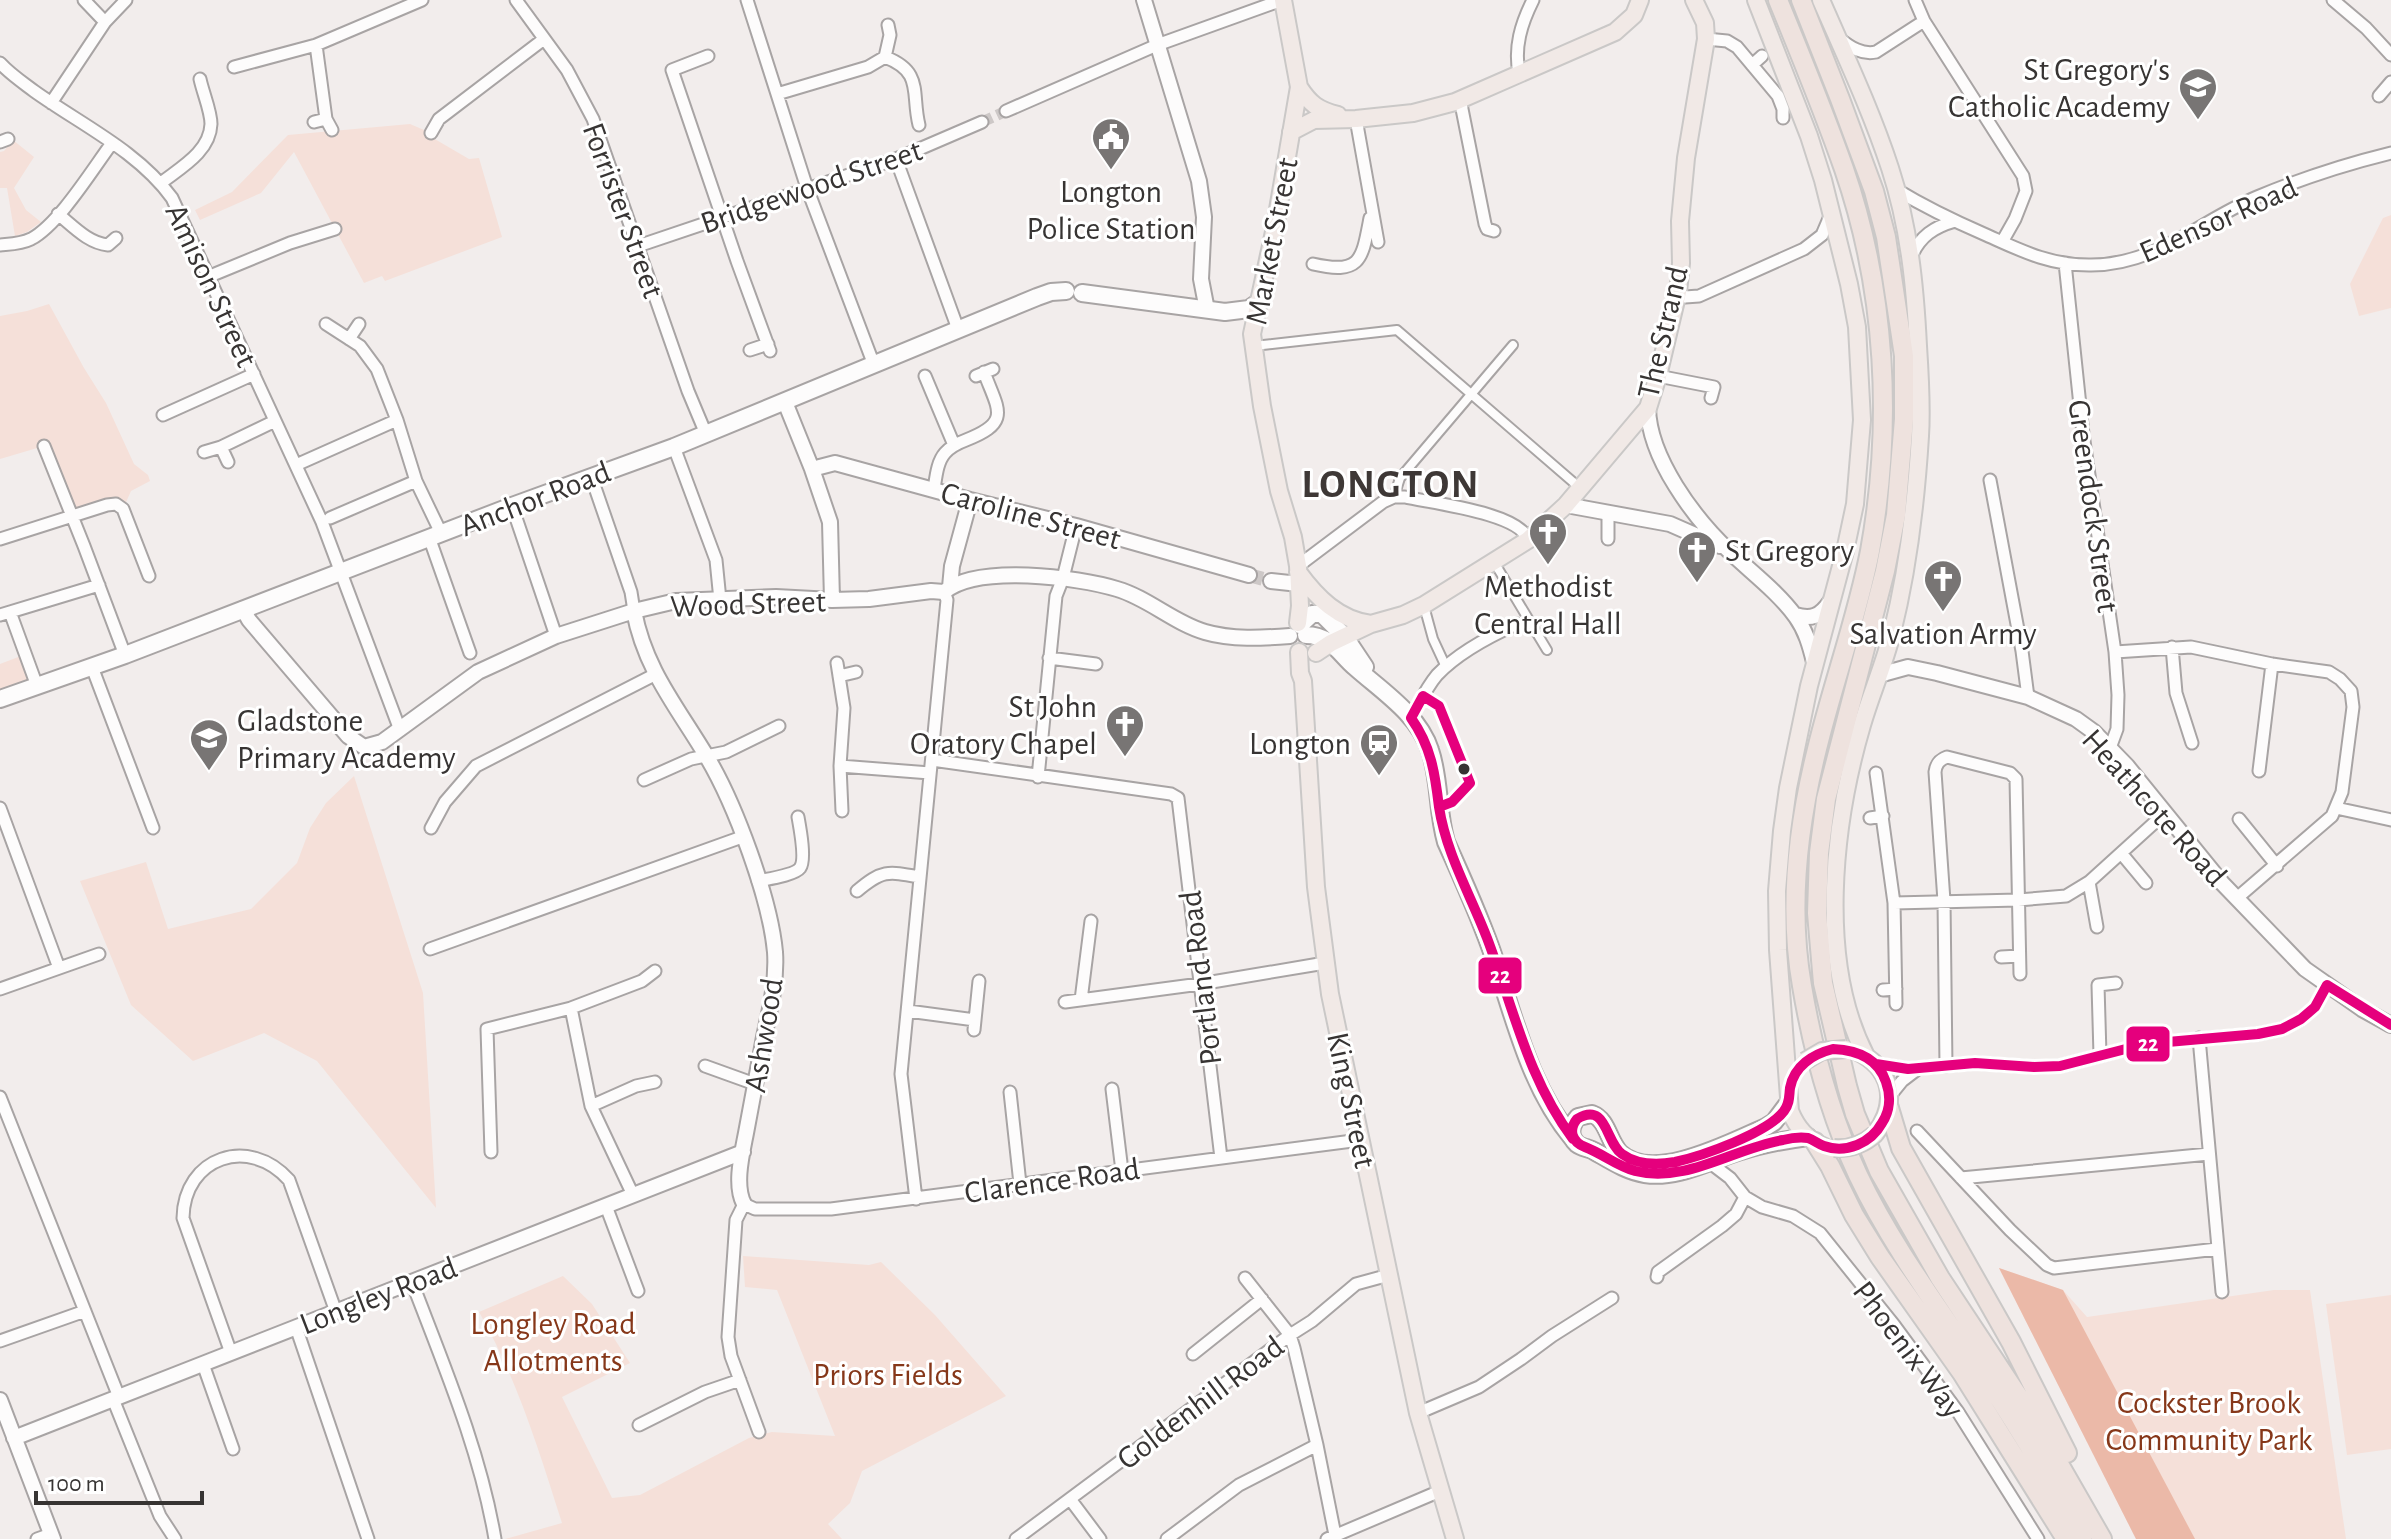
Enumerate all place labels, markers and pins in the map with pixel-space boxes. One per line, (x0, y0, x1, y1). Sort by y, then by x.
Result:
place label: St Gregory's Catholic Academy (1948, 54, 2170, 123)
school or university icon: St Gregory's Catholic Academy (2177, 66, 2219, 121)
public building icon: Longton Police Station (1090, 116, 1132, 171)
place label: Longton Police Station (1027, 176, 1195, 245)
church icon: Methodist Central Hall (1527, 511, 1569, 566)
church icon: St Gregory (1676, 529, 1718, 584)
place label: St Gregory (1725, 535, 1855, 567)
church icon: Salvation Army (1922, 558, 1964, 613)
place label: Methodist Central Hall (1474, 571, 1622, 640)
place label: Salvation Army (1849, 618, 2037, 650)
place label: St John Oratory Chapel (910, 691, 1097, 760)
church icon: St John Oratory Chapel (1104, 703, 1146, 758)
place label: Gladstone Primary Academy (237, 705, 456, 774)
school or university icon: Gladstone Primary Academy (188, 717, 230, 772)
station icon: Longton (1358, 722, 1400, 777)
place label: Longton (1249, 728, 1351, 760)
unlabelled marker (1456, 761, 1472, 777)

